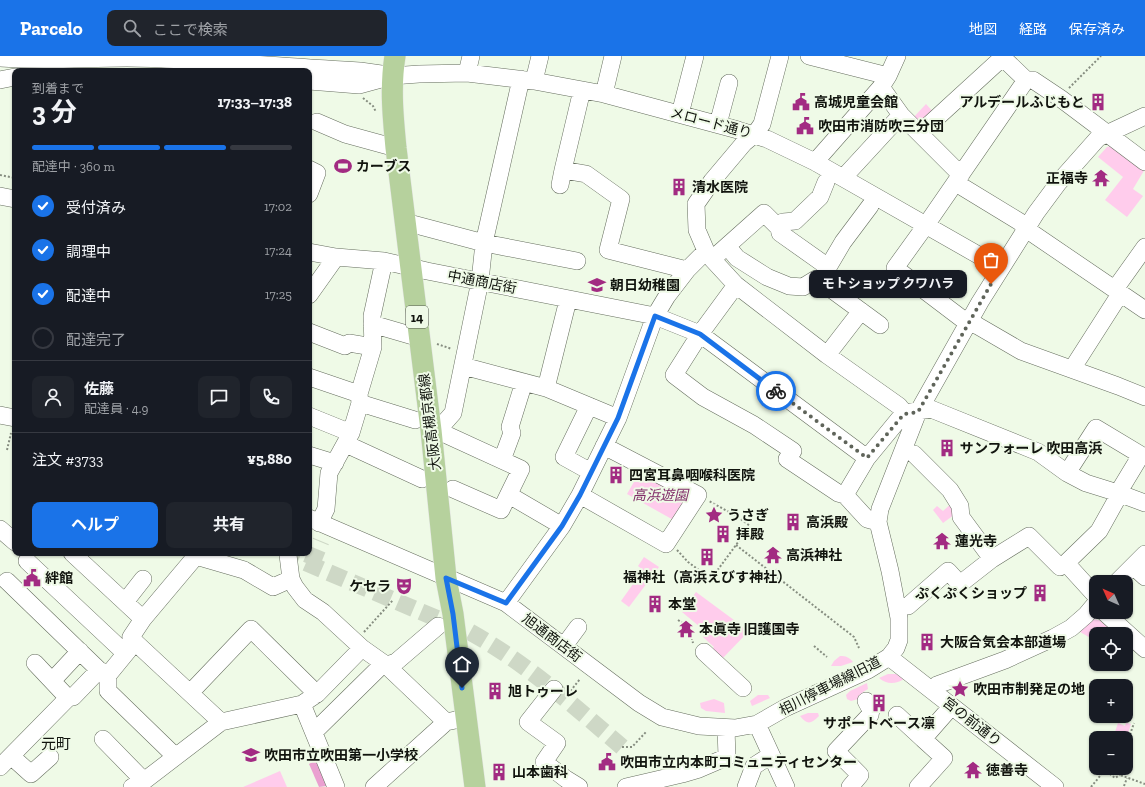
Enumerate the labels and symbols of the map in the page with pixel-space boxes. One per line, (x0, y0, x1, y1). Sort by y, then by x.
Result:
public building icon: 高城児童会館 (791, 92, 811, 112)
building icon: アルデールふじもと (1088, 92, 1108, 112)
place label: 高城児童会館 (814, 94, 898, 111)
place label: アルデールふじもと (959, 94, 1085, 111)
street label: メロード通り (668, 104, 754, 142)
public building icon: 吹田市消防吹三分団 (795, 116, 815, 136)
place label: 吹田市消防吹三分団 (818, 118, 944, 135)
sports icon: カーブス (333, 156, 353, 176)
place label: カーブス (356, 158, 411, 175)
temple icon: 正福寺 (1091, 168, 1111, 188)
place label: 正福寺 (1046, 170, 1088, 187)
building icon: 清水医院 (669, 177, 689, 197)
place label: 清水医院 (692, 179, 748, 196)
pin (974, 243, 1008, 284)
street label: 中通商店街 (446, 267, 518, 297)
callout: モトショップ クワハラ (809, 270, 967, 298)
school or university icon: 朝日幼稚園 (587, 275, 607, 295)
place label: 朝日幼稚園 (610, 277, 680, 294)
road number: 14 (406, 306, 428, 328)
courier (756, 371, 796, 411)
street label: 大阪高槻京都線 (416, 372, 444, 472)
building icon: サンフォーレ 吹田高浜 (937, 438, 957, 458)
place label: サンフォーレ 吹田高浜 (960, 440, 1102, 457)
building icon: 四宮耳鼻咽喉科医院 (606, 465, 626, 485)
place label: 四宮耳鼻咽喉科医院 (629, 467, 755, 484)
park label: 高浜遊園 (632, 487, 690, 504)
place icon: うさぎ (704, 505, 724, 525)
place label: うさぎ (727, 507, 769, 524)
building icon: 高浜殿 (783, 512, 803, 532)
place label: 高浜殿 (806, 514, 848, 531)
building icon: 拝殿 (713, 524, 733, 544)
place label: 拝殿 (736, 526, 764, 543)
temple icon: 蓮光寺 (932, 531, 952, 551)
place label: 蓮光寺 (955, 533, 997, 550)
temple icon: 高浜神社 (763, 545, 783, 565)
building icon: 福神社（高浜えびす神社） (697, 547, 717, 567)
place label: 高浜神社 (786, 547, 842, 564)
public building icon: 絆館 (22, 568, 42, 588)
place label: 福神社（高浜えびす神社） (623, 569, 791, 586)
place label: 絆館 (45, 570, 73, 587)
north arrow (1089, 575, 1133, 619)
theatre icon: ケセラ (394, 576, 414, 596)
place label: ケセラ (349, 578, 391, 595)
building icon: ぷくぷくショップ (1030, 583, 1050, 603)
place label: ぷくぷくショップ (915, 585, 1027, 602)
building icon: 本堂 (645, 594, 665, 614)
place label: 本堂 (668, 596, 696, 613)
street label: 旭通商店街 (519, 610, 585, 666)
temple icon: 本眞寺 旧護国寺 (676, 619, 696, 639)
place label: 本眞寺 旧護国寺 (699, 621, 800, 638)
building icon: 大阪合気会本部道場 (917, 632, 937, 652)
place label: 大阪合気会本部道場 (940, 634, 1066, 651)
pin (445, 647, 479, 688)
street label: 相川停車場線旧道 (776, 653, 884, 719)
place icon: 吹田市制発足の地 (950, 679, 970, 699)
building icon: 旭トゥーレ (485, 681, 505, 701)
place label: 吹田市制発足の地 (973, 681, 1085, 698)
place label: 旭トゥーレ (508, 683, 578, 700)
building icon: サポートベース凛 (869, 693, 889, 713)
street label: 宮の前通り (939, 694, 1005, 750)
place label: サポートベース凛 (823, 715, 935, 732)
district label: 元町 (41, 735, 71, 753)
school or university icon: 吹田市立吹田第一小学校 (241, 745, 261, 765)
place label: 吹田市立吹田第一小学校 (264, 747, 418, 764)
public building icon: 吹田市立内本町コミュニティセンター (597, 752, 617, 772)
place label: 吹田市立内本町コミュニティセンター (620, 754, 857, 771)
temple icon: 徳善寺 (963, 760, 983, 780)
building icon: 山本歯科 (489, 762, 509, 782)
place label: 徳善寺 (986, 762, 1028, 779)
place label: 山本歯科 (512, 764, 568, 781)

